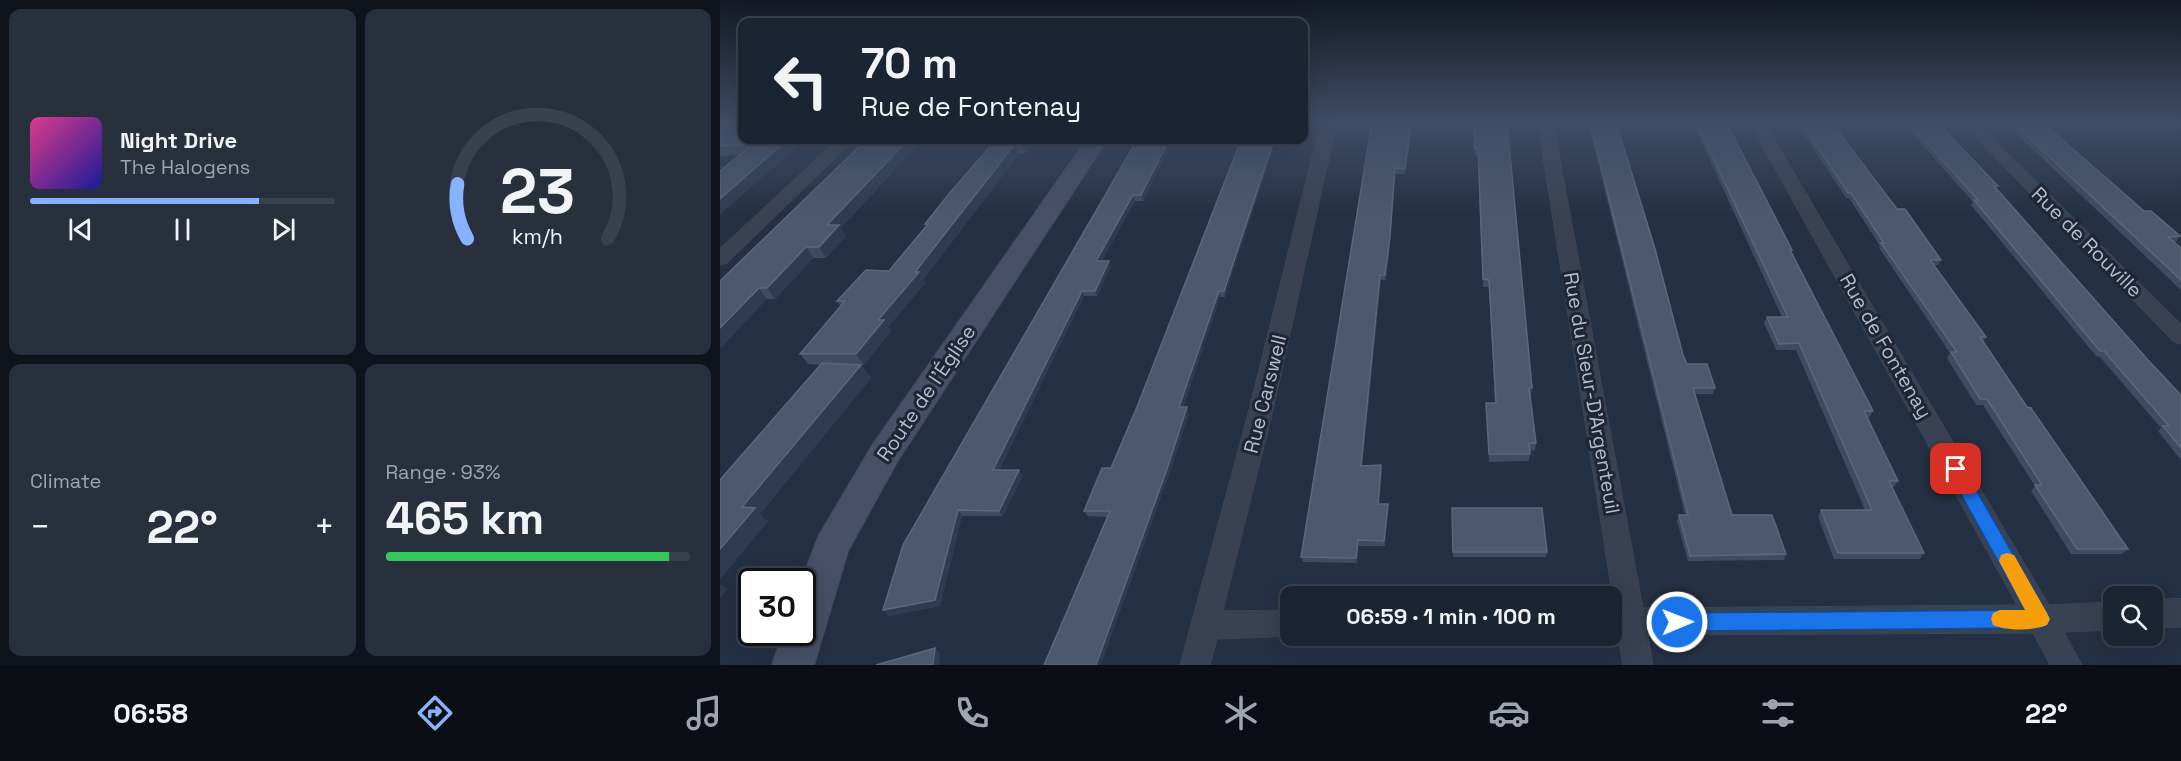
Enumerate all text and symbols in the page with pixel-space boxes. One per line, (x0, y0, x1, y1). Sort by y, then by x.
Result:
text: 70 m (861, 37, 958, 90)
icon: left (762, 42, 840, 120)
text: Rue de Fontenay (861, 89, 1081, 124)
text: Night Drive (120, 126, 237, 154)
text: 23 (500, 152, 575, 231)
text: The Halogens (120, 154, 250, 180)
street label: Rue de Rouville (2026, 181, 2148, 303)
icon: previous (64, 213, 97, 246)
icon: pause (166, 213, 199, 246)
icon: next (267, 213, 300, 246)
text: km/h (512, 223, 563, 250)
street label: Rue de Fontenay (1834, 269, 1938, 423)
street label: Rue du Sieur-D'Argenteuil (1558, 270, 1626, 516)
street label: Route de l'Église (871, 320, 981, 466)
street label: Rue Carswell (1238, 332, 1292, 456)
pin (1930, 443, 1981, 494)
icon: arrive (1939, 452, 1972, 485)
text: Range · 93% (386, 459, 500, 485)
text: Climate (30, 468, 101, 494)
text: 465 km (386, 490, 544, 547)
text: 22° (147, 499, 218, 556)
text: − (30, 506, 50, 548)
text: + (314, 506, 334, 548)
speed limit sign: 30 (738, 568, 816, 646)
map controls (2103, 586, 2163, 646)
button: search (2103, 586, 2163, 646)
position arrow (1645, 590, 1709, 654)
text: 06:59 · 1 min · 100 m (1346, 602, 1556, 630)
icon: directions (414, 692, 456, 734)
icon: music (683, 692, 725, 734)
icon: phone (951, 692, 993, 734)
icon: climate (1220, 692, 1262, 734)
icon: car (1488, 692, 1530, 734)
icon: filters (1757, 692, 1799, 734)
text: 06:58 (113, 696, 188, 731)
text: 22° (2025, 696, 2068, 731)

